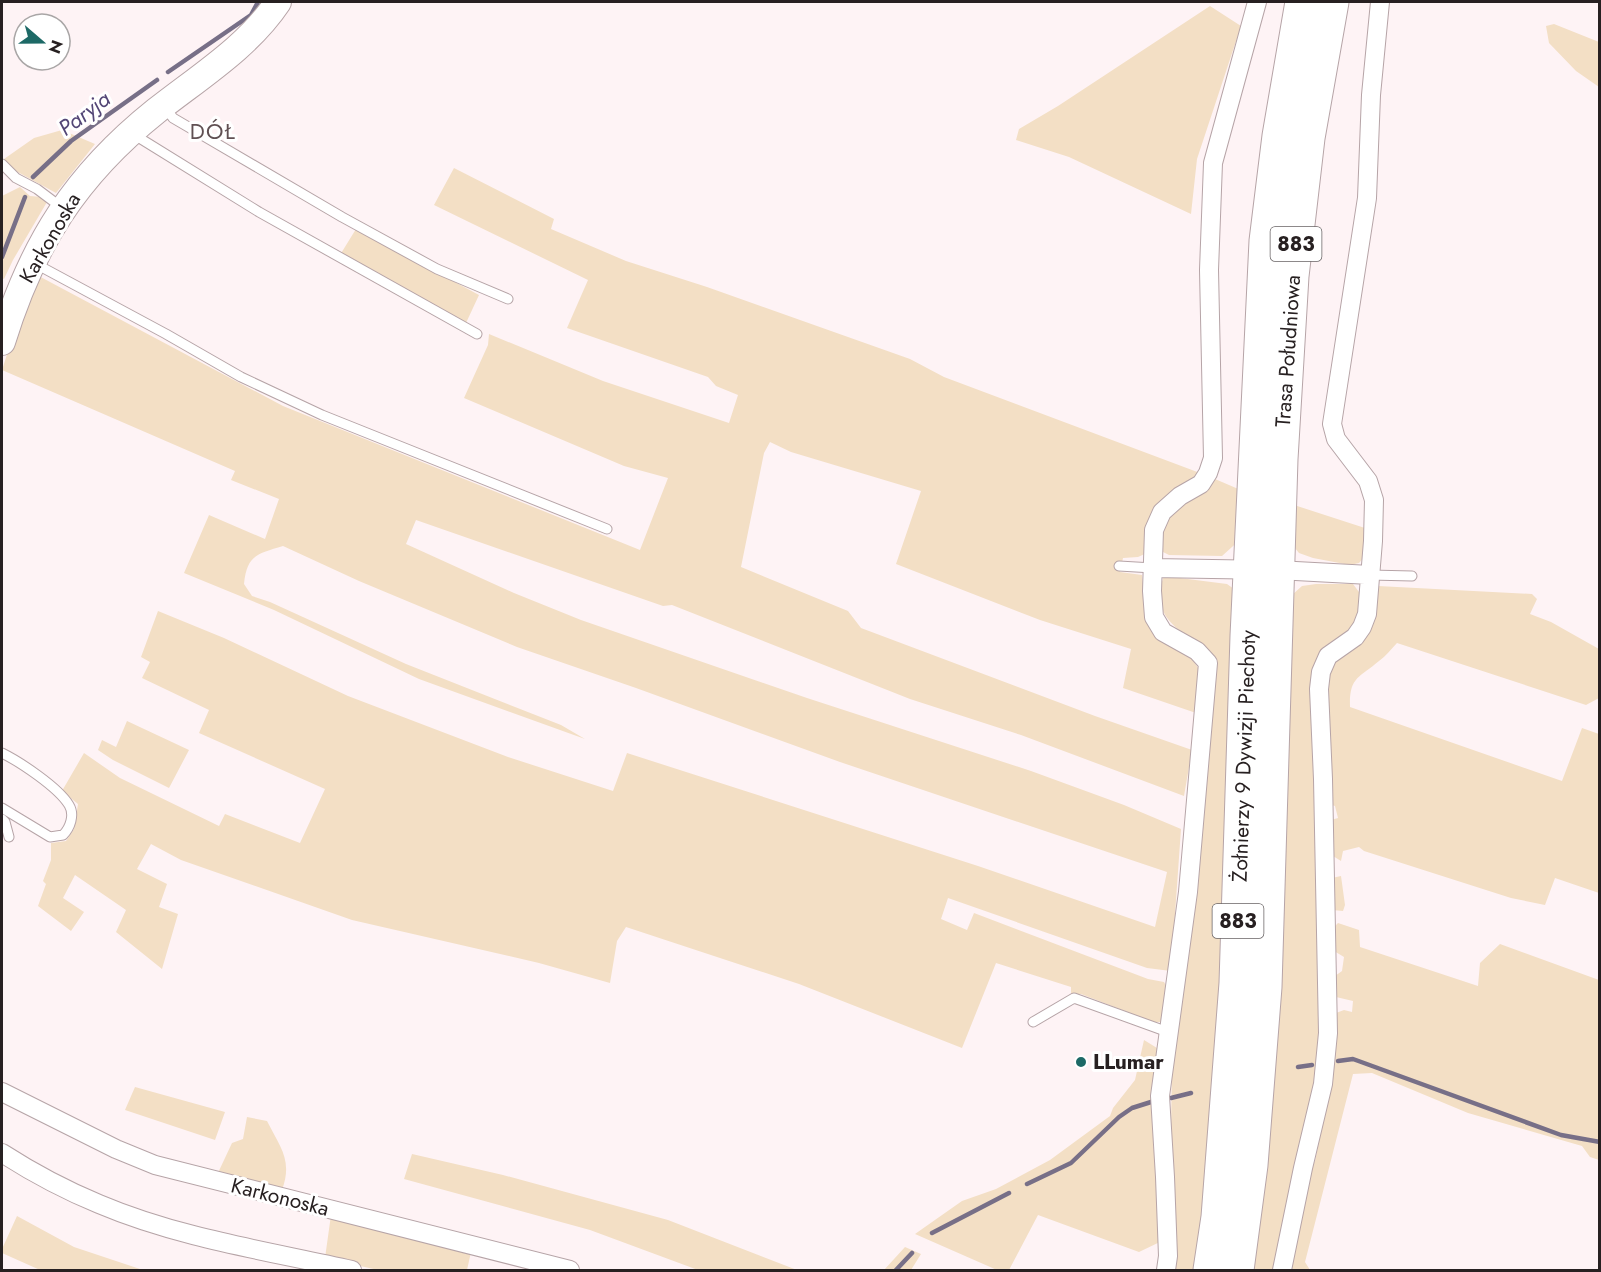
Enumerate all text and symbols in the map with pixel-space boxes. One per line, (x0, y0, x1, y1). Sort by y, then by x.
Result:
north arrow (12, 12, 72, 72)
text: N (43, 37, 69, 57)
water label: Paryja (51, 83, 117, 143)
district label: DÓŁ (190, 115, 236, 147)
street label: Karkonoska (12, 187, 88, 289)
road number: 883 (1270, 227, 1322, 261)
street label: Trasa Południowa (1268, 274, 1308, 428)
street label: Żołnierzy 9 Dywizji Piechoty (1225, 629, 1263, 883)
road number: 883 (1212, 904, 1264, 938)
place label: LLumar (1093, 1047, 1164, 1077)
marker: LLumar (1074, 1055, 1088, 1069)
street label: Karkonoska (228, 1170, 332, 1224)

